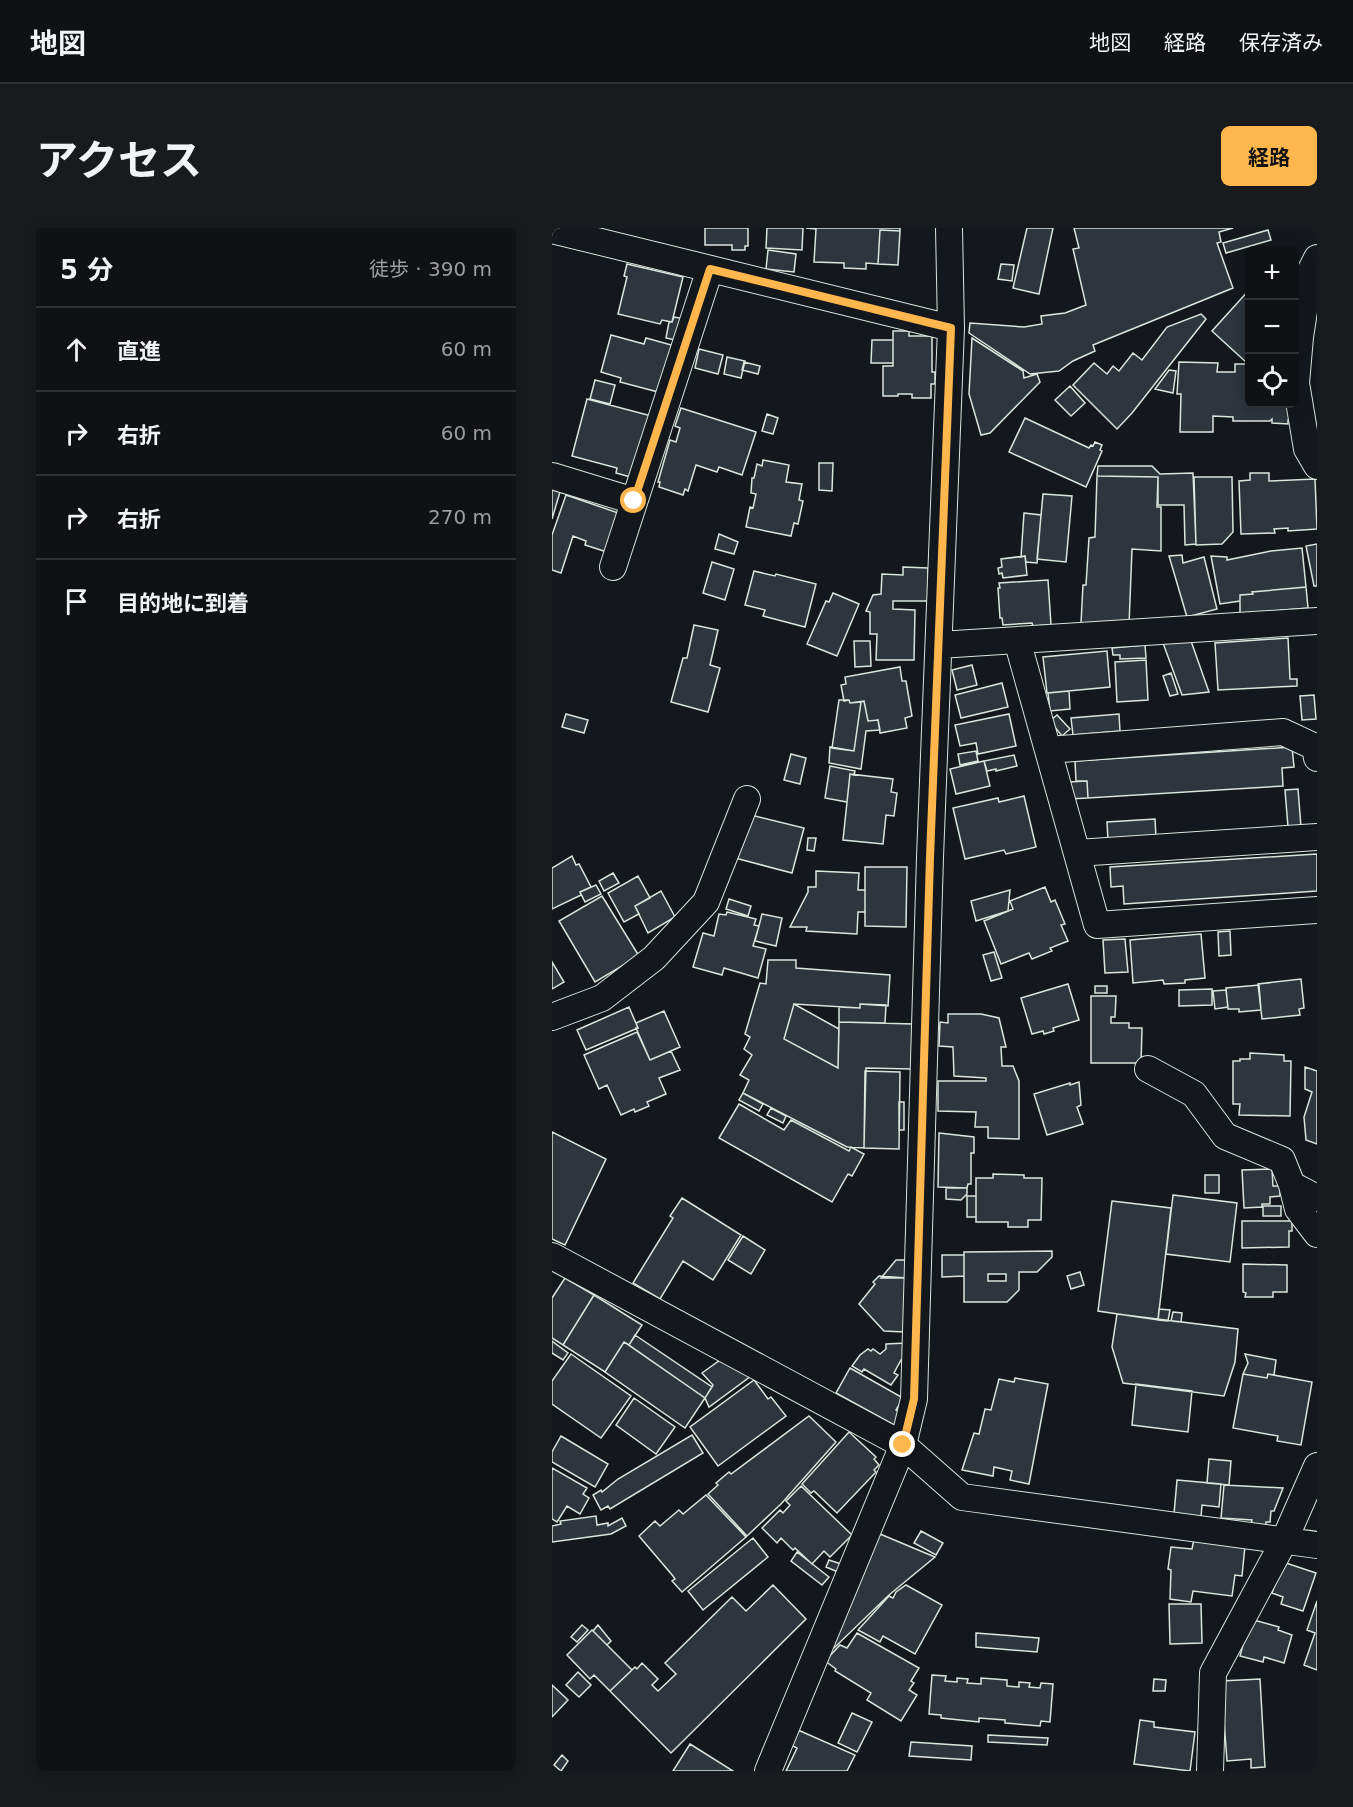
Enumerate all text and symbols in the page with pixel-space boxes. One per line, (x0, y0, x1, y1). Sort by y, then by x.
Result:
text: 地図 (30, 27, 86, 60)
text: 地図 (1089, 31, 1131, 55)
text: 経路 (1164, 31, 1206, 55)
text: 保存済み (1239, 31, 1323, 55)
button: 経路 (1221, 126, 1317, 186)
text: アクセス (36, 136, 202, 185)
map controls (1245, 246, 1299, 408)
button: + (1245, 246, 1299, 300)
text: 5 分 (60, 255, 113, 285)
text: 徒歩 · 390 m (369, 257, 492, 281)
button: − (1245, 300, 1299, 354)
icon: ahead (60, 333, 93, 366)
text: 60 m (441, 337, 492, 361)
text: 直進 (117, 339, 161, 364)
button: locate (1245, 354, 1299, 408)
icon: right (60, 417, 93, 450)
text: 60 m (441, 421, 492, 445)
text: 右折 (117, 423, 161, 448)
route start (620, 487, 646, 513)
icon: right (60, 501, 93, 534)
text: 270 m (428, 505, 492, 529)
text: 右折 (117, 507, 161, 532)
icon: arrive (60, 585, 93, 618)
text: 目的地に到着 (117, 591, 249, 616)
route end (889, 1431, 915, 1457)

